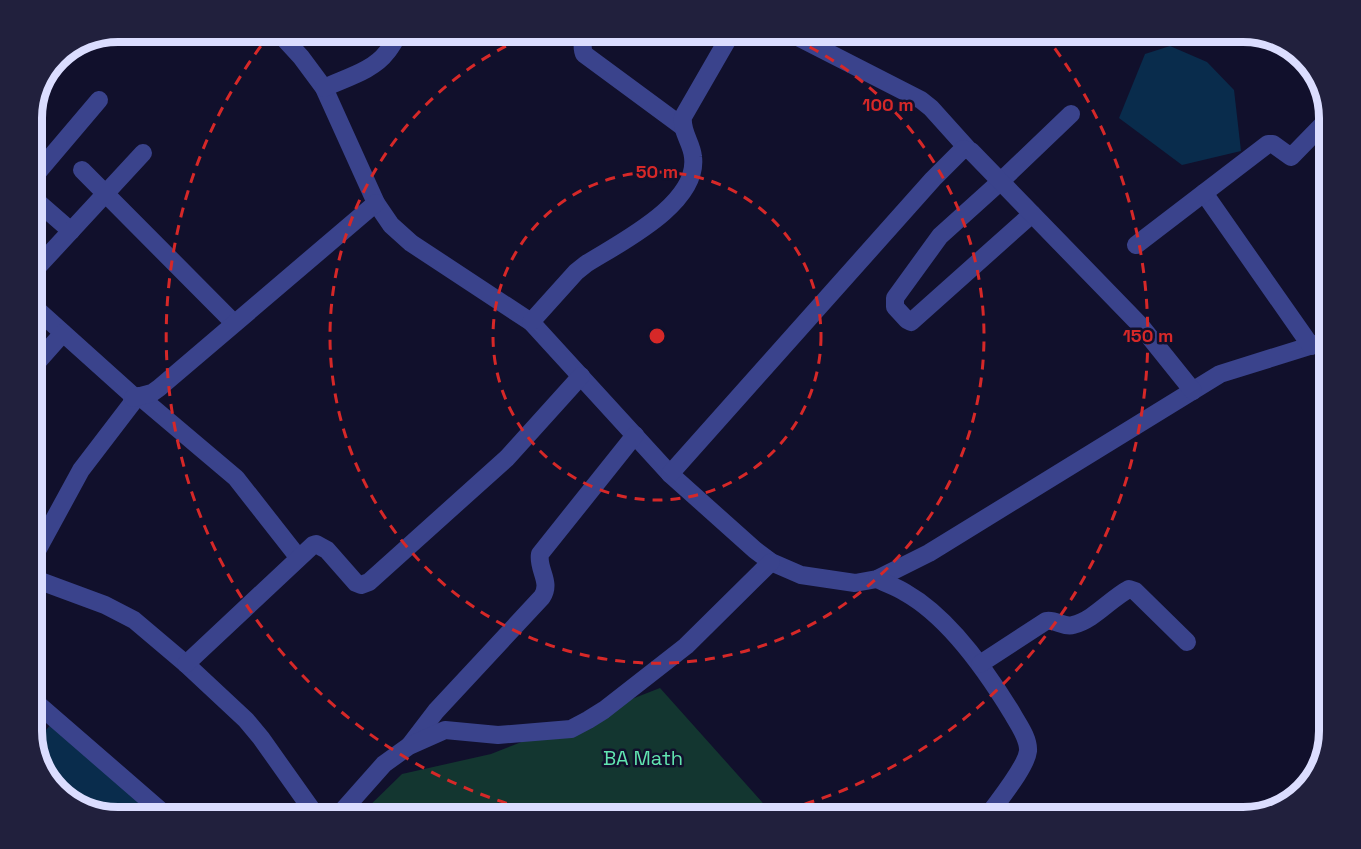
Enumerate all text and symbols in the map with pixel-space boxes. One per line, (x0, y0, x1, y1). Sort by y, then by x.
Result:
text: 100 m (862, 93, 914, 116)
text: 50 m (636, 160, 678, 183)
text: 150 m (1123, 324, 1173, 347)
centre of rings (647, 326, 667, 346)
park label: BA Math (603, 745, 683, 771)

